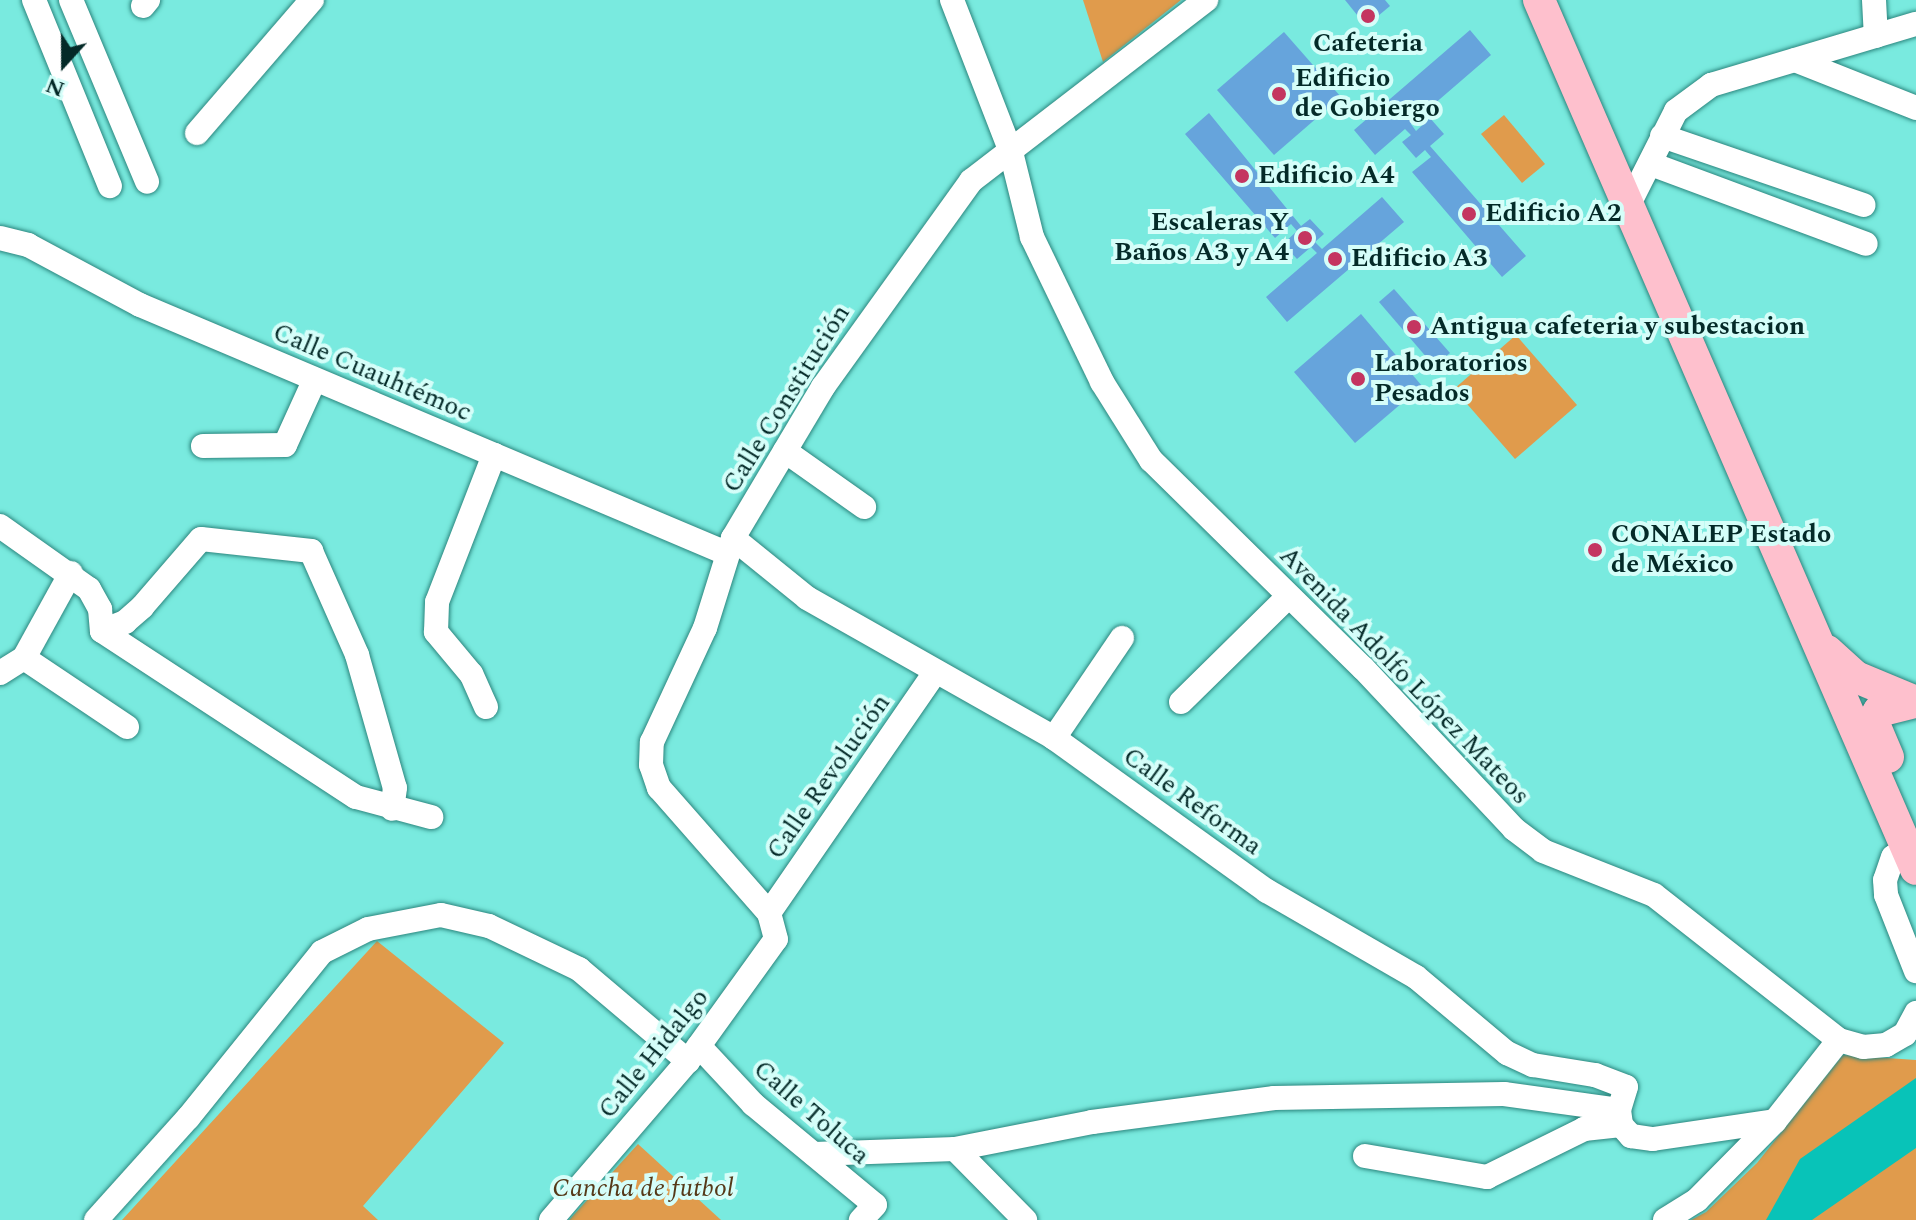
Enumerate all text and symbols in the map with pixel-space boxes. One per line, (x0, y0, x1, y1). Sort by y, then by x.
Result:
marker: Cafeteria (1359, 7, 1377, 25)
north arrow (24, 24, 104, 104)
place label: Cafeteria (1313, 28, 1423, 60)
place label: Edificio de Gobiergo (1295, 63, 1440, 124)
text: N (41, 68, 70, 105)
marker: Edificio de Gobiergo (1270, 85, 1288, 103)
place label: Edificio A4 (1258, 160, 1394, 192)
marker: Edificio A4 (1233, 167, 1251, 185)
place label: Edificio A2 (1485, 198, 1621, 230)
marker: Edificio A2 (1460, 205, 1478, 223)
place label: Escaleras Y Baños A3 y A4 (1114, 207, 1289, 268)
marker: Escaleras Y Baños A3 y A4 (1296, 229, 1314, 247)
place label: Edificio A3 (1351, 243, 1487, 275)
marker: Edificio A3 (1326, 250, 1344, 268)
street label: Calle Constitución (717, 299, 857, 499)
place label: Antigua cafeteria y subestacion (1430, 311, 1805, 343)
street label: Calle Cuauhtémoc (268, 317, 476, 429)
marker: Antigua cafeteria y subestacion (1405, 318, 1423, 336)
place label: Laboratorios Pesados (1374, 348, 1528, 410)
marker: Laboratorios Pesados (1349, 370, 1367, 388)
place label: CONALEP Estado de México (1611, 519, 1831, 580)
street label: Avenida Adolfo López Mateos (1272, 540, 1536, 812)
marker: CONALEP Estado de México (1586, 541, 1604, 559)
street label: Calle Revolución (761, 689, 897, 865)
street label: Calle Reforma (1117, 741, 1267, 863)
street label: Calle Hidalgo (592, 983, 716, 1125)
street label: Calle Toluca (747, 1054, 875, 1172)
park label: Cancha de futbol (552, 1173, 734, 1205)

